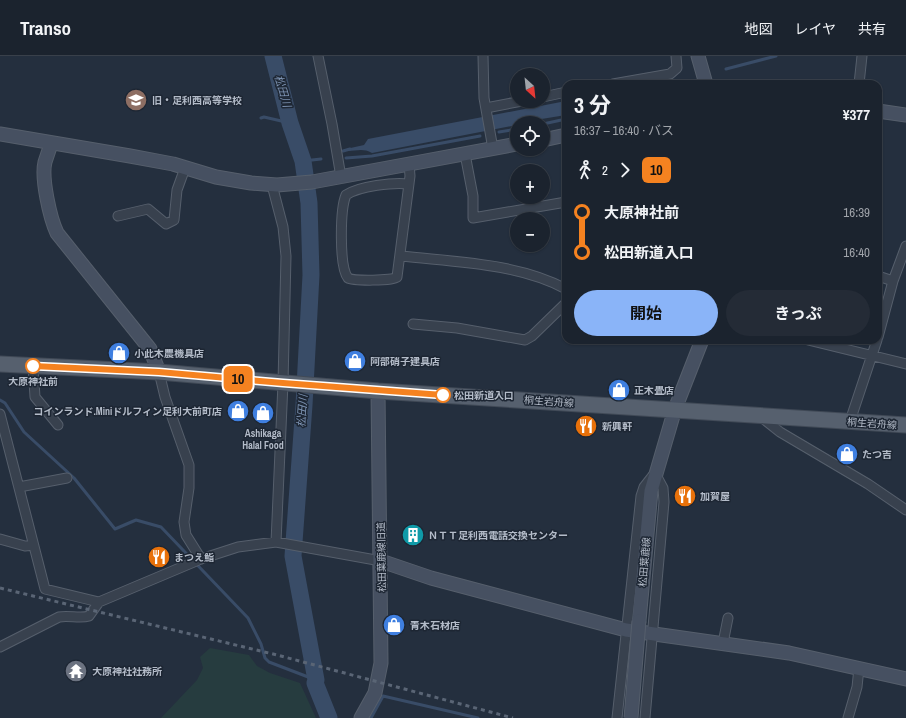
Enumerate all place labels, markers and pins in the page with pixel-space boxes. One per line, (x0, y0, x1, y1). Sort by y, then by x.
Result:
school or university icon: 旧・足利西高等学校 (123, 87, 149, 113)
place label: 旧・足利西高等学校 (152, 94, 242, 107)
shop icon: 小此木農機具店 (106, 340, 132, 366)
place label: 小此木農機具店 (134, 347, 204, 360)
shop icon: 阿部硝子建具店 (342, 348, 368, 374)
place label: 阿部硝子建具店 (370, 355, 440, 368)
marker: 大原神社前 (25, 358, 41, 374)
place label: 大原神社前 (8, 375, 58, 388)
shop icon: 正木畳店 (606, 377, 632, 403)
place label: 正木畳店 (634, 384, 674, 397)
marker: 松田新道入口 (435, 387, 451, 403)
place label: 松田新道入口 (454, 389, 514, 402)
shop icon: コインランド.Miniドルフィン足利大前町店 (225, 398, 251, 424)
shop icon: Ashikaga Halal Food (250, 400, 276, 426)
place label: コインランド.Miniドルフィン足利大前町店 (34, 405, 222, 418)
restaurant icon: 新興軒 (573, 413, 599, 439)
place label: 新興軒 (602, 420, 632, 433)
place label: Ashikaga Halal Food (242, 427, 284, 452)
shop icon: たつ吉 (834, 441, 860, 467)
place label: たつ吉 (862, 448, 892, 461)
restaurant icon: 加賀屋 (672, 483, 698, 509)
place label: 加賀屋 (700, 490, 730, 503)
building icon: ＮＴＴ足利西電話交換センター (400, 522, 426, 548)
place label: ＮＴＴ足利西電話交換センター (428, 529, 568, 542)
restaurant icon: まつえ鮨 (146, 544, 172, 570)
place label: まつえ鮨 (174, 551, 214, 564)
shop icon: 青木石材店 (381, 612, 407, 638)
place label: 青木石材店 (410, 619, 460, 632)
temple icon: 大原神社社務所 (63, 658, 89, 684)
place label: 大原神社社務所 (92, 665, 162, 678)

